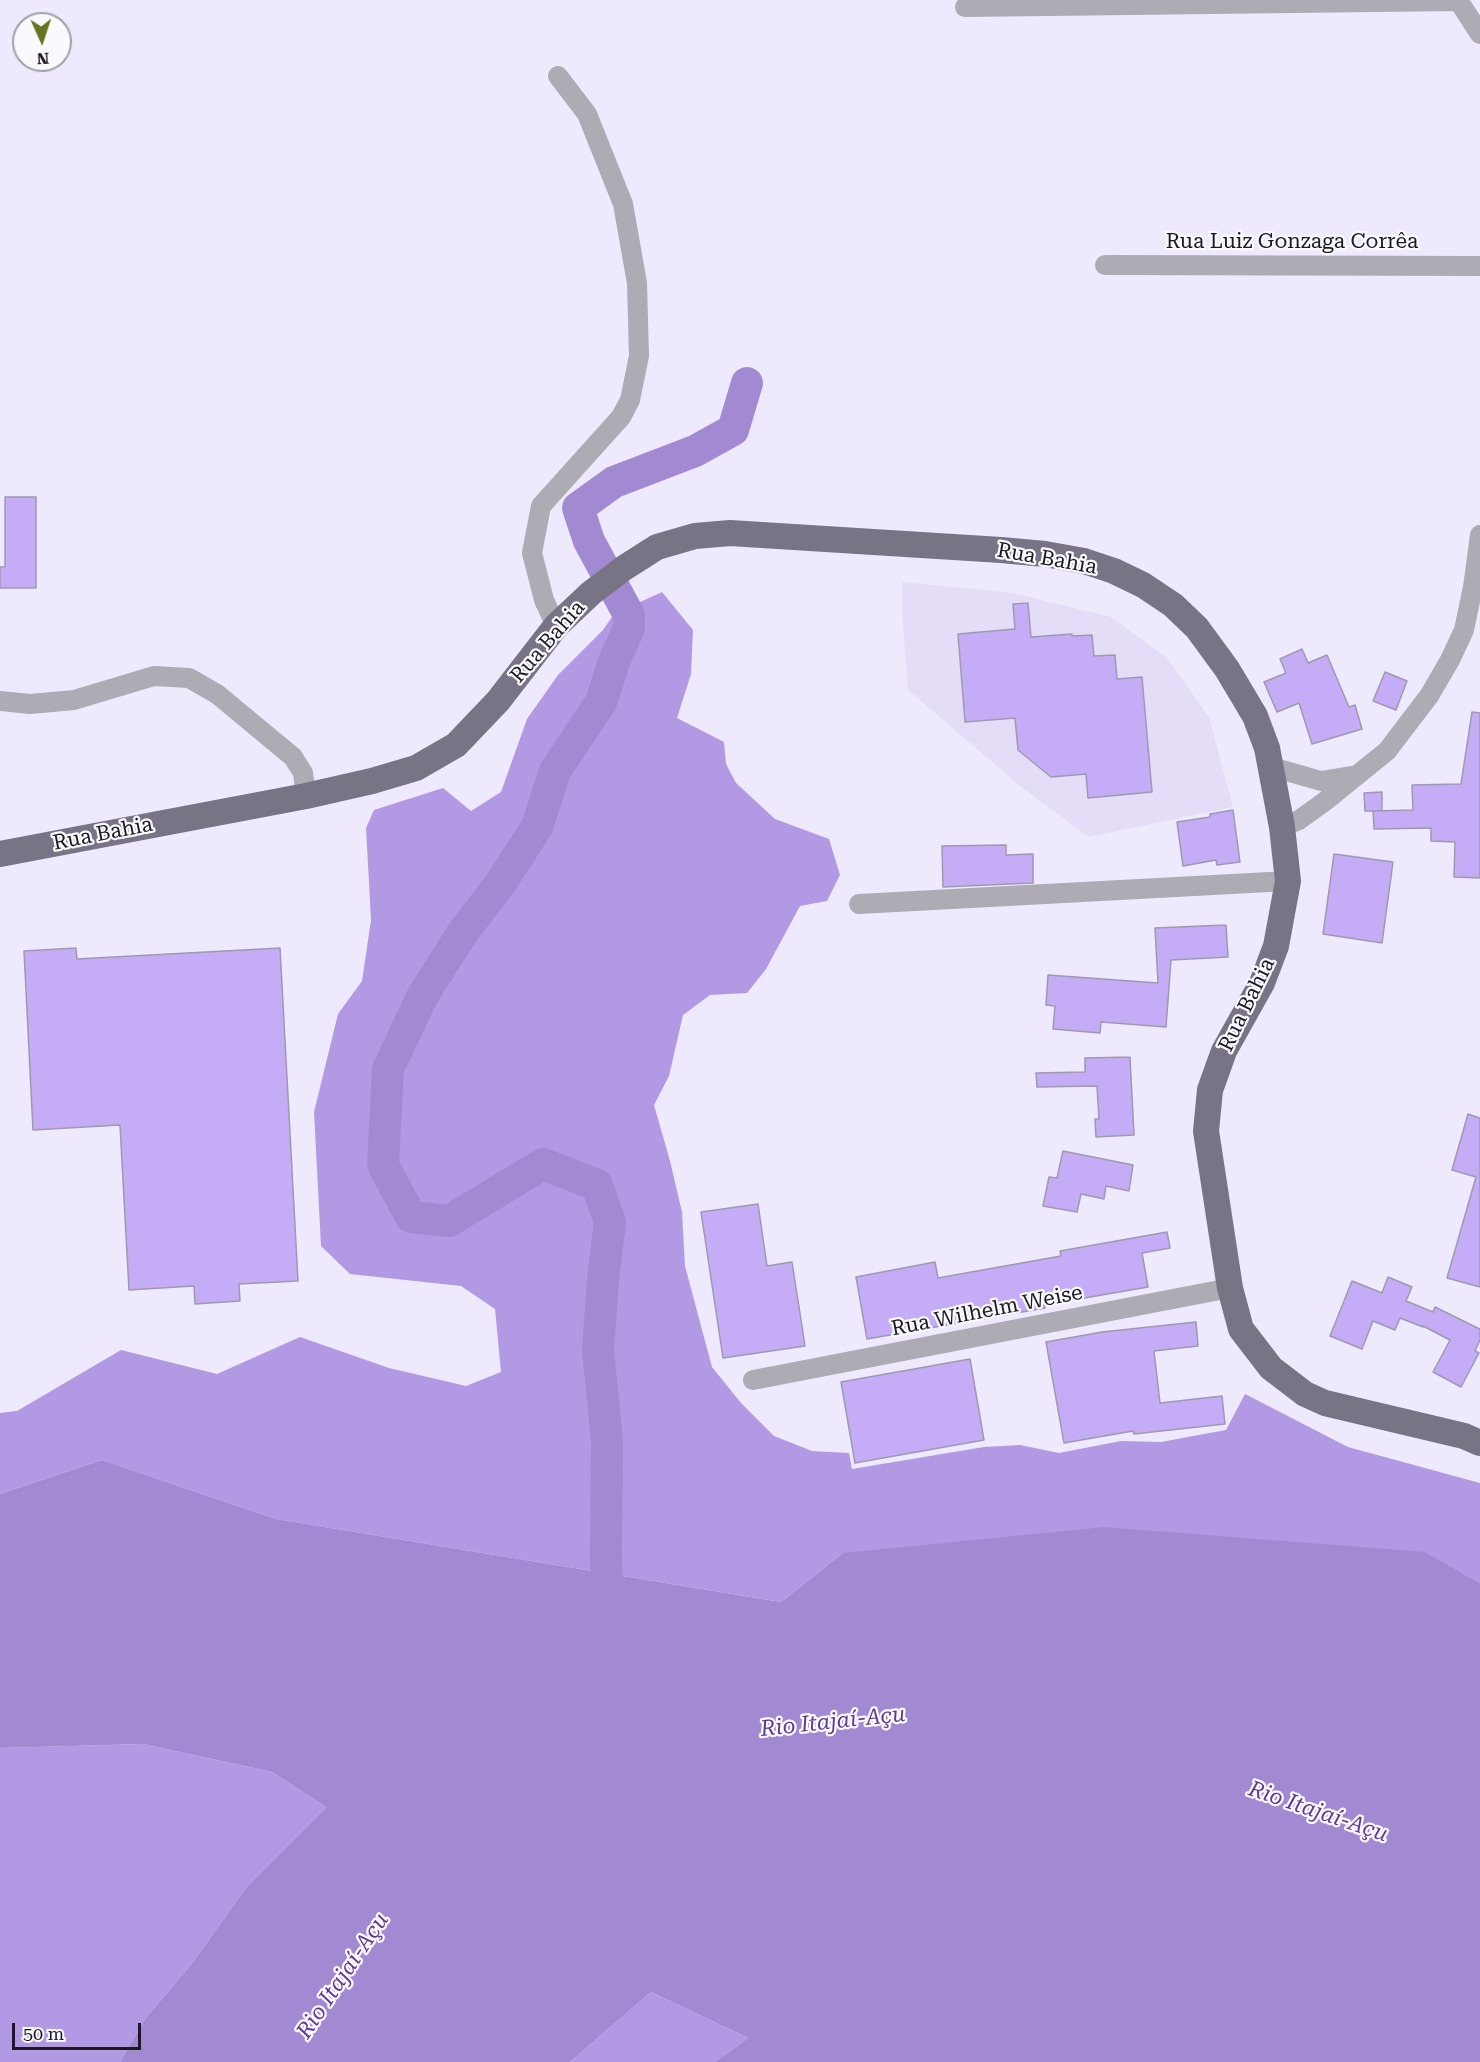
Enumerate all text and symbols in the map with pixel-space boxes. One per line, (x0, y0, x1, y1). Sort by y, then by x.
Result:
north arrow (12, 12, 72, 72)
text: N (36, 49, 50, 68)
street label: Rua Luiz Gonzaga Corrêa (1166, 229, 1418, 255)
street label: Rua Bahia (995, 538, 1099, 580)
street label: Rua Bahia (505, 596, 591, 688)
street label: Rua Bahia (51, 812, 155, 856)
street label: Rua Bahia (1214, 954, 1280, 1056)
street label: Rua Wilhelm Weise (889, 1280, 1085, 1342)
water label: Rio Itajaí-Açu (759, 1701, 907, 1743)
water label: Rio Itajaí-Açu (1245, 1776, 1391, 1848)
water label: Rio Itajaí-Açu (291, 1908, 395, 2044)
scale bar (15, 2011, 144, 2049)
text: 50 m (23, 2023, 64, 2044)

